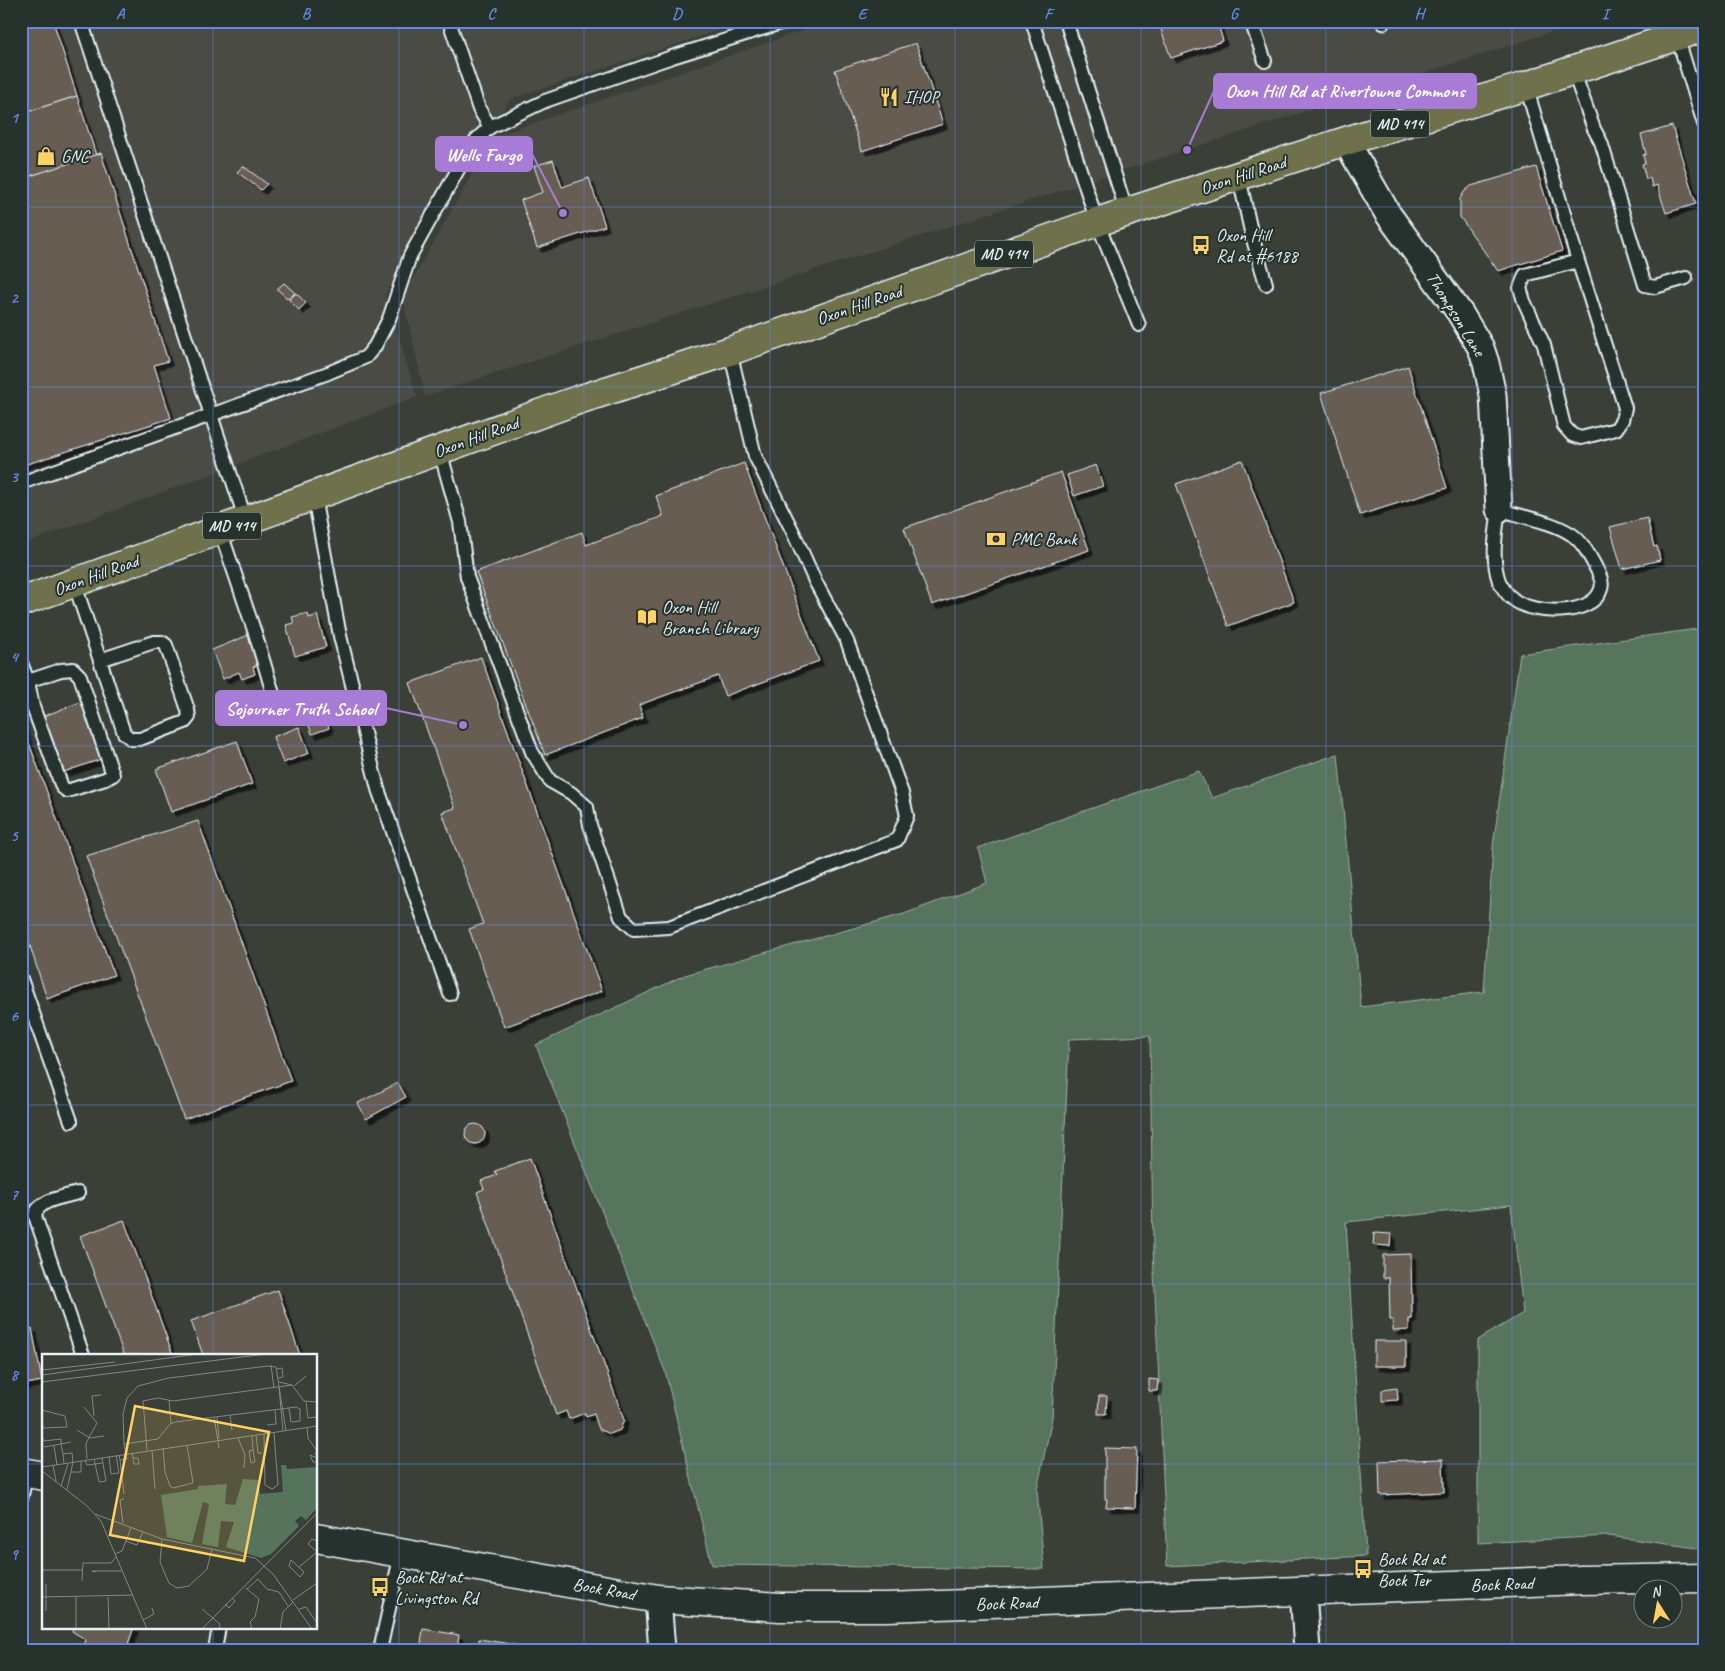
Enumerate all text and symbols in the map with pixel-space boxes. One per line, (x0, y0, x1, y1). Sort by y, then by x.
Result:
text: A (116, 4, 126, 24)
text: B (302, 4, 312, 24)
text: C (487, 4, 497, 24)
text: D (672, 4, 683, 24)
text: E (858, 4, 869, 24)
text: F (1044, 4, 1055, 24)
text: G (1230, 4, 1240, 24)
text: H (1414, 4, 1426, 24)
text: I (1602, 4, 1612, 24)
callout: Oxon Hill Rd at Rivertowne Commons (1214, 74, 1476, 108)
text: Oxon Hill Rd at Rivertowne Commons (1225, 79, 1467, 103)
restaurant icon: IHOP (878, 86, 900, 108)
place label: IHOP (904, 86, 941, 108)
text: 1 (10, 108, 19, 128)
road number: MD 414 (1371, 110, 1429, 138)
callout: Wells Fargo (436, 137, 532, 171)
text: Wells Fargo (446, 143, 523, 167)
shop icon: GNC (35, 145, 57, 167)
place label: GNC (61, 145, 91, 167)
street label: Oxon Hill Road (1197, 150, 1291, 199)
place label: Oxon Hill Rd at #6188 (1216, 224, 1299, 267)
bus stop icon: Oxon Hill Rd at #6188 (1190, 234, 1212, 256)
road number: MD 414 (975, 240, 1033, 268)
street label: Thompson Lane (1421, 268, 1491, 361)
street label: Oxon Hill Road (814, 279, 907, 330)
text: 2 (10, 288, 19, 308)
street label: Oxon Hill Road (431, 411, 524, 462)
text: 3 (10, 467, 19, 487)
road number: MD 414 (203, 512, 261, 540)
bank icon: PMC Bank (985, 528, 1007, 550)
place label: PMC Bank (1011, 528, 1078, 550)
street label: Oxon Hill Road (51, 549, 144, 600)
place label: Oxon Hill Branch Library (662, 596, 760, 639)
library icon: Oxon Hill Branch Library (636, 606, 658, 628)
text: 4 (10, 647, 19, 667)
callout: Sojourner Truth School (216, 691, 386, 725)
text: Sojourner Truth School (226, 697, 380, 721)
text: 5 (11, 826, 20, 846)
text: 6 (10, 1006, 19, 1026)
text: 7 (10, 1185, 19, 1205)
inset map (42, 1354, 318, 1628)
text: 8 (10, 1365, 19, 1385)
text: 9 (10, 1544, 19, 1564)
place label: Bock Rd at Bock Ter (1378, 1548, 1447, 1591)
bus stop icon: Bock Rd at Bock Ter (1352, 1558, 1374, 1580)
place label: Bock Rd at Livingston Rd (395, 1566, 481, 1609)
street label: Bock Road (1470, 1572, 1537, 1596)
street label: Bock Road (571, 1573, 640, 1606)
bus stop icon: Bock Rd at Livingston Rd (369, 1576, 391, 1598)
north arrow (1632, 1578, 1682, 1628)
text: N (1650, 1582, 1664, 1601)
street label: Bock Road (975, 1591, 1042, 1615)

